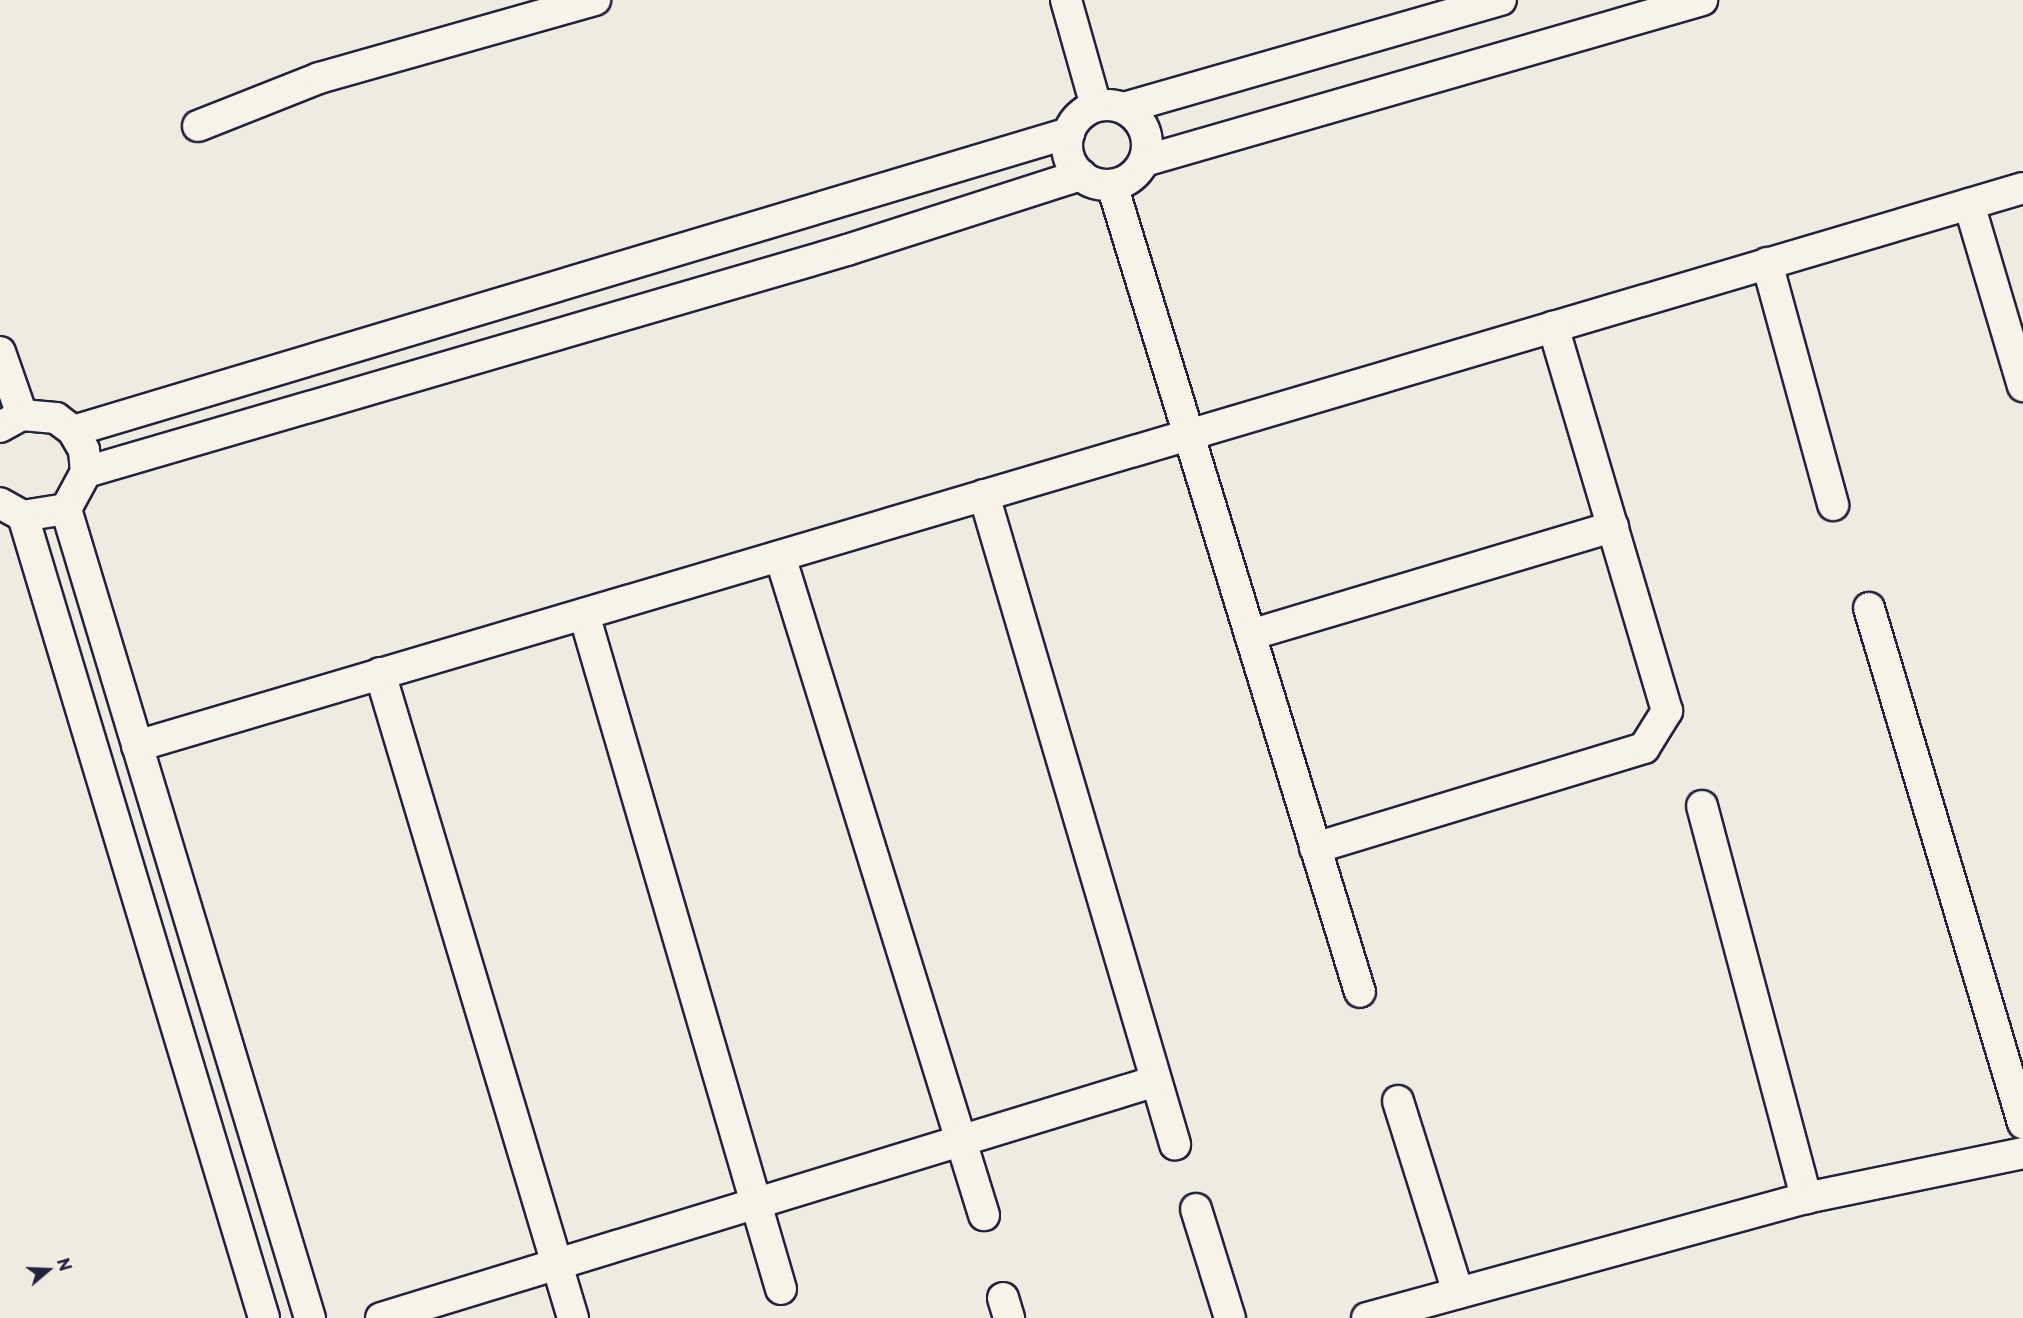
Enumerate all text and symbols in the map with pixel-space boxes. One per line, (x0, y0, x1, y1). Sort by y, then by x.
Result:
north arrow (18, 1240, 78, 1300)
text: N (52, 1254, 78, 1274)

